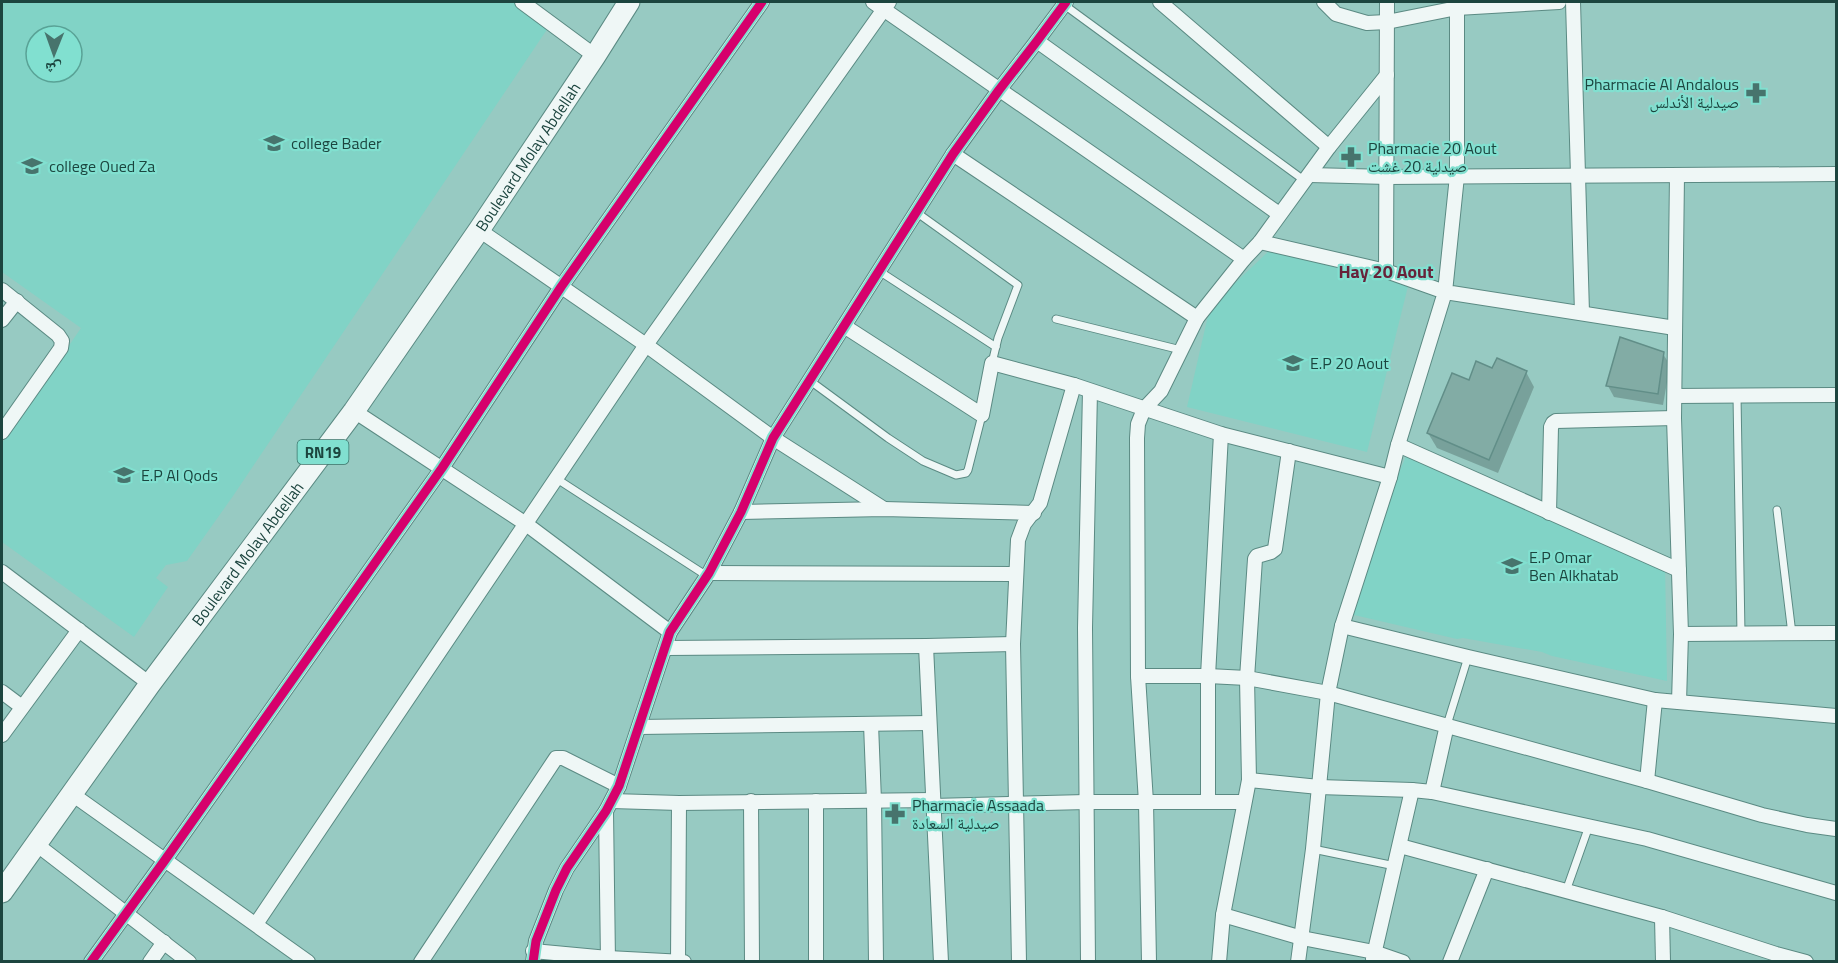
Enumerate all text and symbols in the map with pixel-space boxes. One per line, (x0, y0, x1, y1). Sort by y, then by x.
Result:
north arrow (24, 24, 84, 84)
text: ش (45, 57, 62, 81)
place label: Pharmacie Al Andalous صيدلية الأندلس (1584, 72, 1739, 114)
street label: Boulevard Molay Abdellah (469, 77, 586, 236)
pharmacy icon: Pharmacie Al Andalous صيدلية الأندلس (1744, 81, 1768, 105)
school or university icon: college Bader (262, 131, 286, 155)
place label: college Bader (291, 131, 382, 155)
place label: Pharmacie 20 Aout صيدلية 20 غشت (1368, 136, 1497, 178)
pharmacy icon: Pharmacie 20 Aout صيدلية 20 غشت (1339, 145, 1363, 169)
school or university icon: college Oued Za (20, 154, 44, 178)
place label: college Oued Za (49, 154, 155, 178)
district label: Hay 20 Aout (1338, 258, 1434, 285)
school or university icon: E.P 20 Aout (1281, 351, 1305, 375)
place label: E.P 20 Aout (1310, 351, 1389, 375)
road number: RN19 (298, 440, 348, 464)
school or university icon: E.P Al Qods (112, 463, 136, 487)
place label: E.P Al Qods (141, 463, 218, 487)
street label: Boulevard Molay Abdellah (186, 476, 309, 631)
place label: E.P Omar Ben Alkhatab (1529, 545, 1619, 587)
school or university icon: E.P Omar Ben Alkhatab (1500, 554, 1524, 578)
place label: Pharmacie Assaada صيدلية السعادة (912, 793, 1044, 835)
pharmacy icon: Pharmacie Assaada صيدلية السعادة (883, 802, 907, 826)

